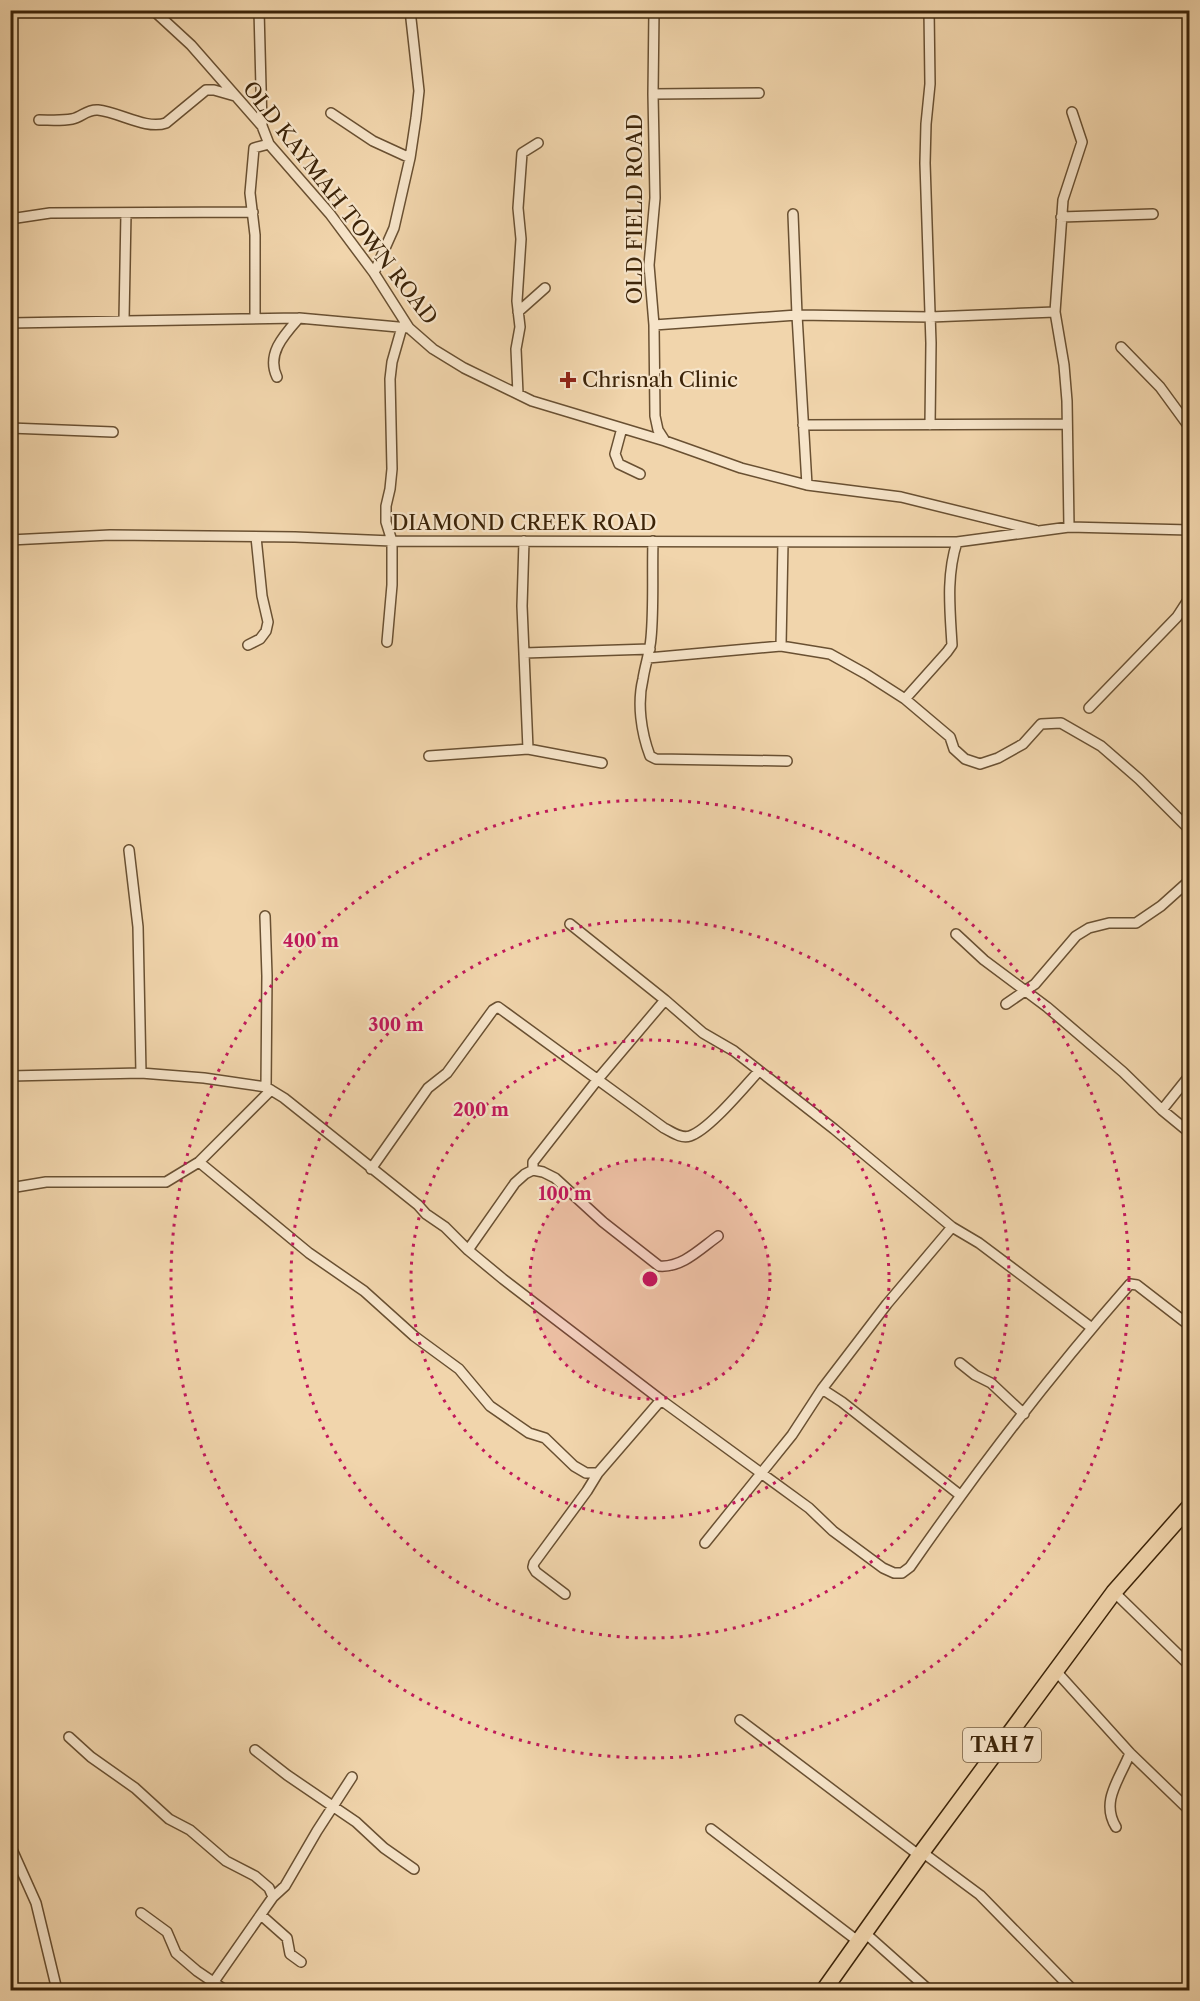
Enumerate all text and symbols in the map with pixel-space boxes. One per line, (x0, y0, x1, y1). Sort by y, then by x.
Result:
street label: OLD KAYMAH TOWN ROAD (238, 76, 443, 329)
street label: OLD FIELD ROAD (622, 114, 647, 304)
place label: Chrisnah Clinic (582, 367, 738, 392)
marker: Chrisnah Clinic (559, 371, 577, 389)
street label: DIAMOND CREEK ROAD (392, 510, 656, 535)
text: 400 m (283, 930, 339, 952)
text: 300 m (368, 1014, 424, 1036)
text: 200 m (453, 1099, 509, 1121)
text: 100 m (538, 1183, 592, 1205)
centre of rings (640, 1269, 660, 1289)
road number: TAH 7 (963, 1728, 1041, 1762)

